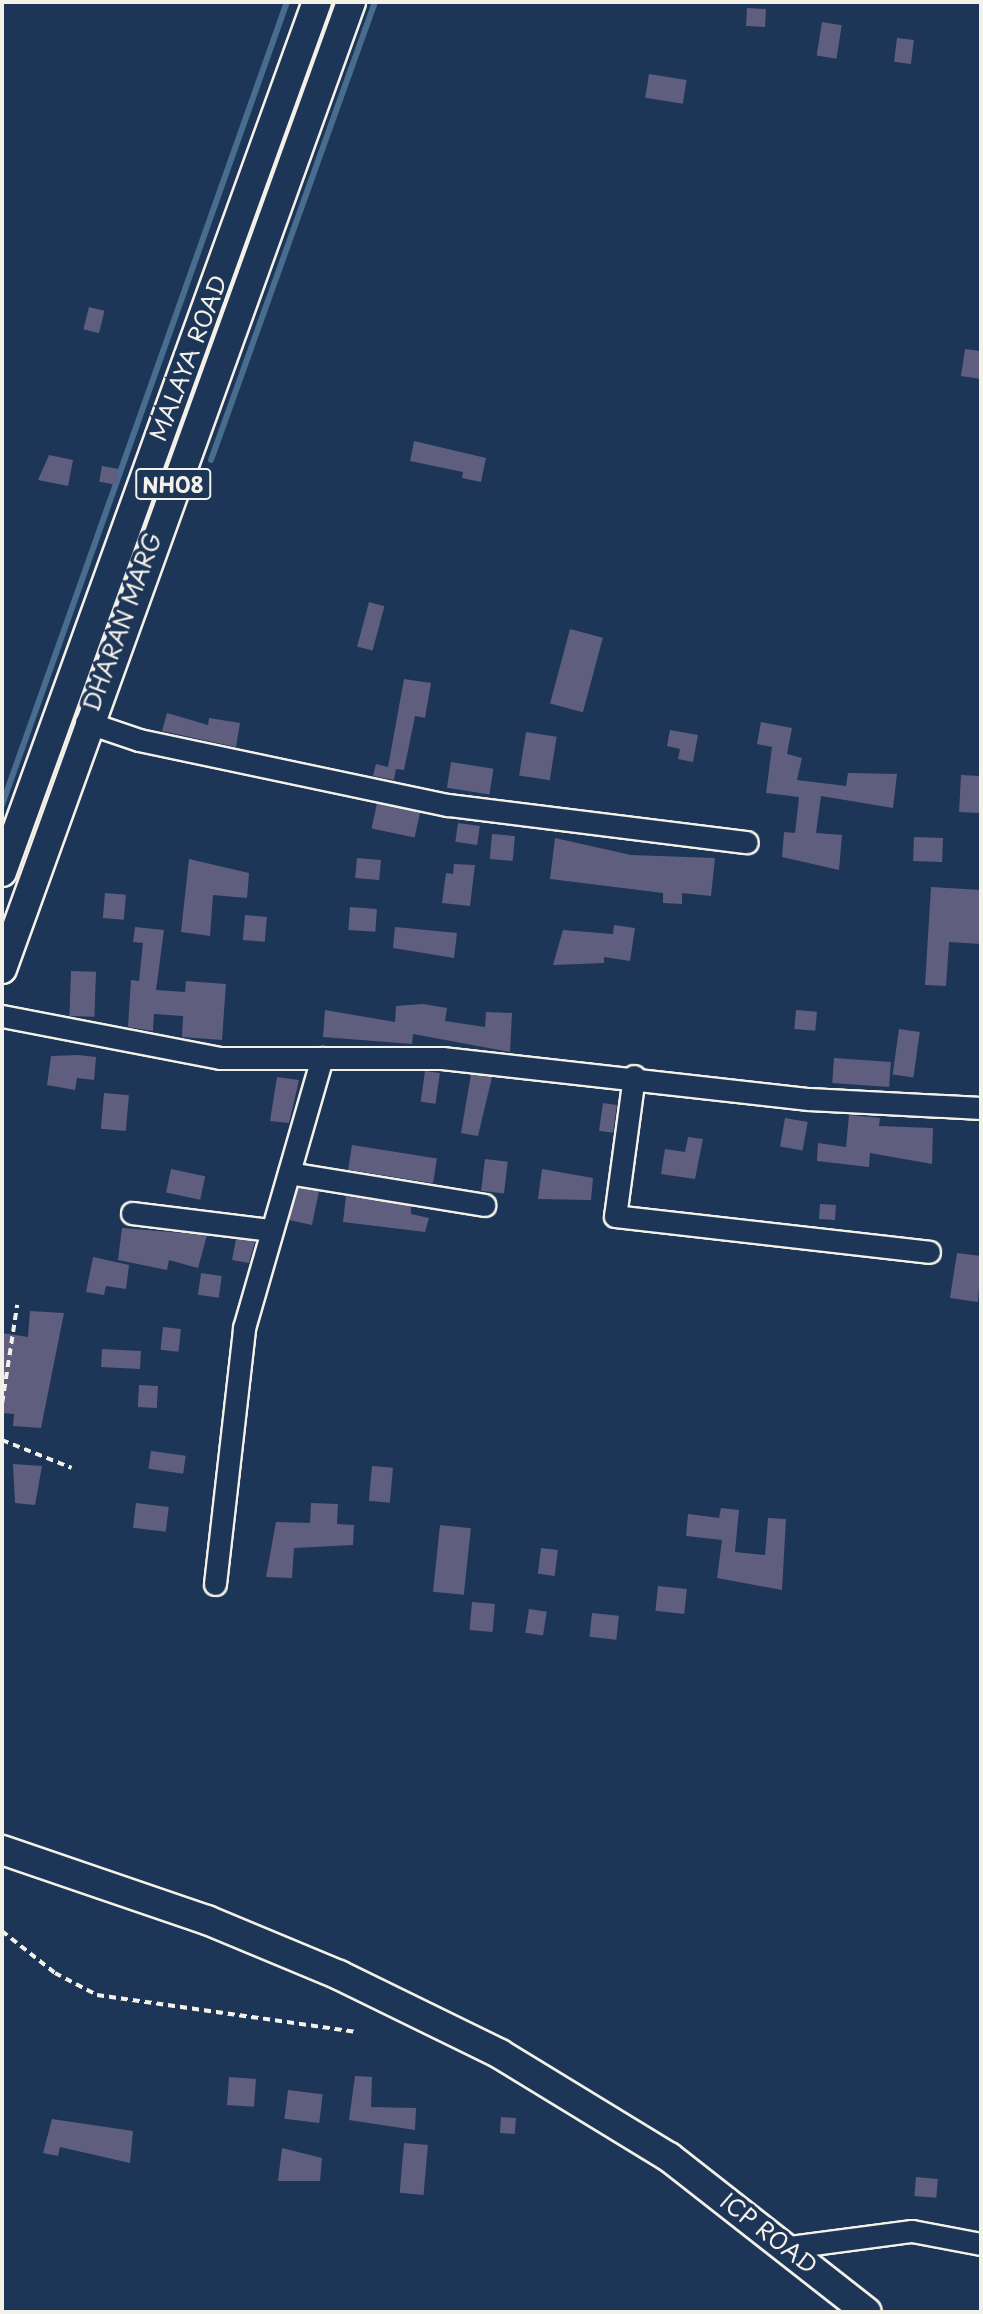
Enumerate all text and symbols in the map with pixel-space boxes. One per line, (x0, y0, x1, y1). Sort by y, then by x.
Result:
street label: MALAYA ROAD (144, 271, 232, 445)
road number: NH08 (134, 466, 212, 502)
street label: DHARAN MARG (77, 528, 167, 716)
street label: ICP ROAD (715, 2186, 823, 2280)

